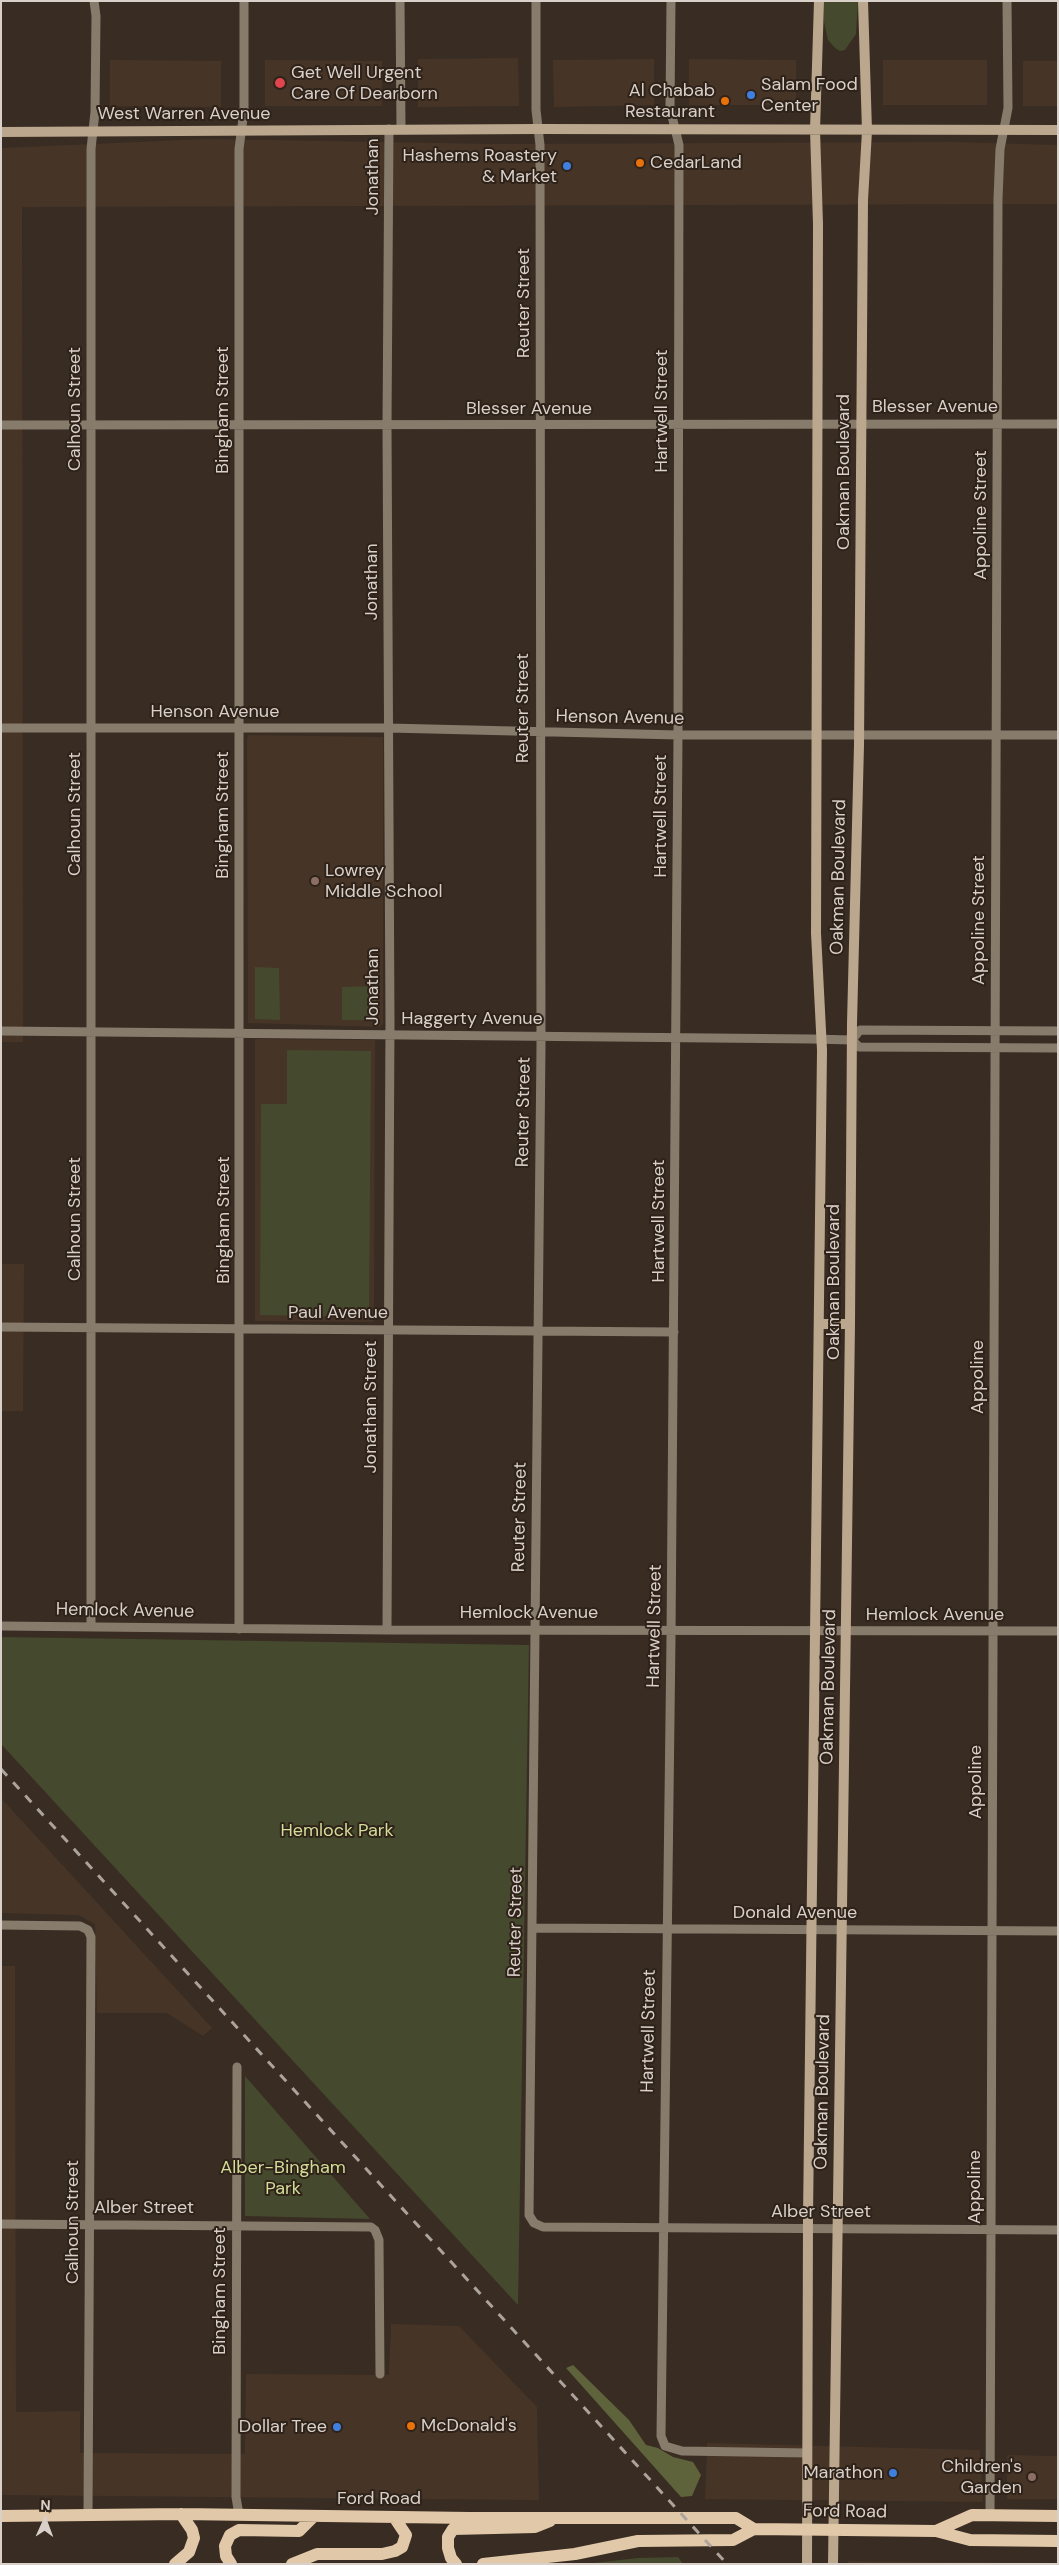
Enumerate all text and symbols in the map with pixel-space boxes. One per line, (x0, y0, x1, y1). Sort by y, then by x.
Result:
place label: Get Well Urgent Care Of Dearborn (291, 62, 438, 104)
place label: Salam Food Center (761, 74, 858, 116)
marker: Get Well Urgent Care Of Dearborn (273, 76, 287, 90)
place label: Al Chabab Restaurant (625, 80, 715, 122)
marker: Salam Food Center (745, 89, 757, 101)
marker: Al Chabab Restaurant (719, 95, 731, 107)
street label: West Warren Avenue (97, 103, 271, 125)
street label: Jonathan (362, 138, 384, 216)
place label: Hashems Roastery & Market (403, 145, 557, 188)
place label: CedarLand (650, 152, 742, 174)
marker: CedarLand (634, 157, 646, 169)
marker: Hashems Roastery & Market (561, 160, 573, 172)
street label: Reuter Street (513, 248, 535, 358)
street label: Bingham Street (212, 346, 234, 474)
street label: Calhoun Street (64, 347, 86, 471)
street label: Hartwell Street (651, 349, 673, 473)
street label: Oakman Boulevard (833, 394, 855, 550)
street label: Blesser Avenue (872, 396, 998, 418)
street label: Blesser Avenue (466, 398, 592, 420)
street label: Appoline Street (970, 450, 992, 580)
street label: Jonathan (361, 543, 383, 621)
street label: Reuter Street (512, 653, 534, 763)
street label: Henson Avenue (151, 701, 279, 723)
street label: Henson Avenue (555, 706, 685, 730)
street label: Bingham Street (212, 751, 234, 879)
street label: Calhoun Street (64, 752, 86, 876)
street label: Hartwell Street (650, 754, 672, 878)
street label: Oakman Boulevard (827, 799, 851, 955)
street label: Appoline Street (968, 855, 990, 985)
place label: Lowrey Middle School (325, 860, 443, 902)
marker: Lowrey Middle School (309, 875, 321, 887)
street label: Jonathan (362, 948, 384, 1026)
street label: Haggerty Avenue (401, 1008, 543, 1030)
street label: Reuter Street (512, 1057, 536, 1167)
street label: Bingham Street (213, 1156, 235, 1284)
street label: Calhoun Street (64, 1157, 86, 1281)
street label: Hartwell Street (648, 1159, 670, 1283)
street label: Oakman Boulevard (823, 1204, 845, 1360)
street label: Paul Avenue (288, 1302, 388, 1324)
street label: Appoline (967, 1340, 989, 1414)
street label: Jonathan Street (360, 1341, 382, 1473)
street label: Reuter Street (508, 1462, 532, 1572)
street label: Hartwell Street (643, 1564, 667, 1688)
street label: Hemlock Avenue (56, 1599, 194, 1623)
street label: Hemlock Avenue (460, 1602, 598, 1624)
street label: Hemlock Avenue (866, 1604, 1004, 1626)
street label: Oakman Boulevard (817, 1609, 841, 1765)
street label: Appoline (965, 1745, 987, 1819)
park label: Hemlock Park (281, 1820, 393, 1842)
street label: Reuter Street (504, 1867, 528, 1977)
street label: Donald Avenue (733, 1902, 857, 1924)
street label: Hartwell Street (637, 1969, 661, 2093)
street label: Oakman Boulevard (811, 2014, 835, 2170)
street label: Appoline (964, 2150, 986, 2224)
park label: Alber-Bingham Park (220, 2157, 346, 2200)
street label: Calhoun Street (62, 2160, 84, 2284)
street label: Alber Street (94, 2197, 194, 2219)
street label: Alber Street (771, 2201, 871, 2223)
street label: Bingham Street (209, 2227, 231, 2355)
place label: McDonald's (421, 2415, 517, 2437)
place label: Dollar Tree (239, 2416, 327, 2438)
marker: McDonald's (405, 2420, 417, 2432)
marker: Dollar Tree (331, 2421, 343, 2433)
place label: Children's Garden (941, 2456, 1022, 2498)
place label: Marathon (803, 2462, 883, 2484)
marker: Marathon (887, 2467, 899, 2479)
marker: Children's Garden (1026, 2471, 1038, 2483)
street label: Ford Road (337, 2488, 421, 2510)
north arrow (20, 2495, 70, 2545)
text: N (40, 2496, 51, 2514)
street label: Ford Road (803, 2500, 887, 2524)

